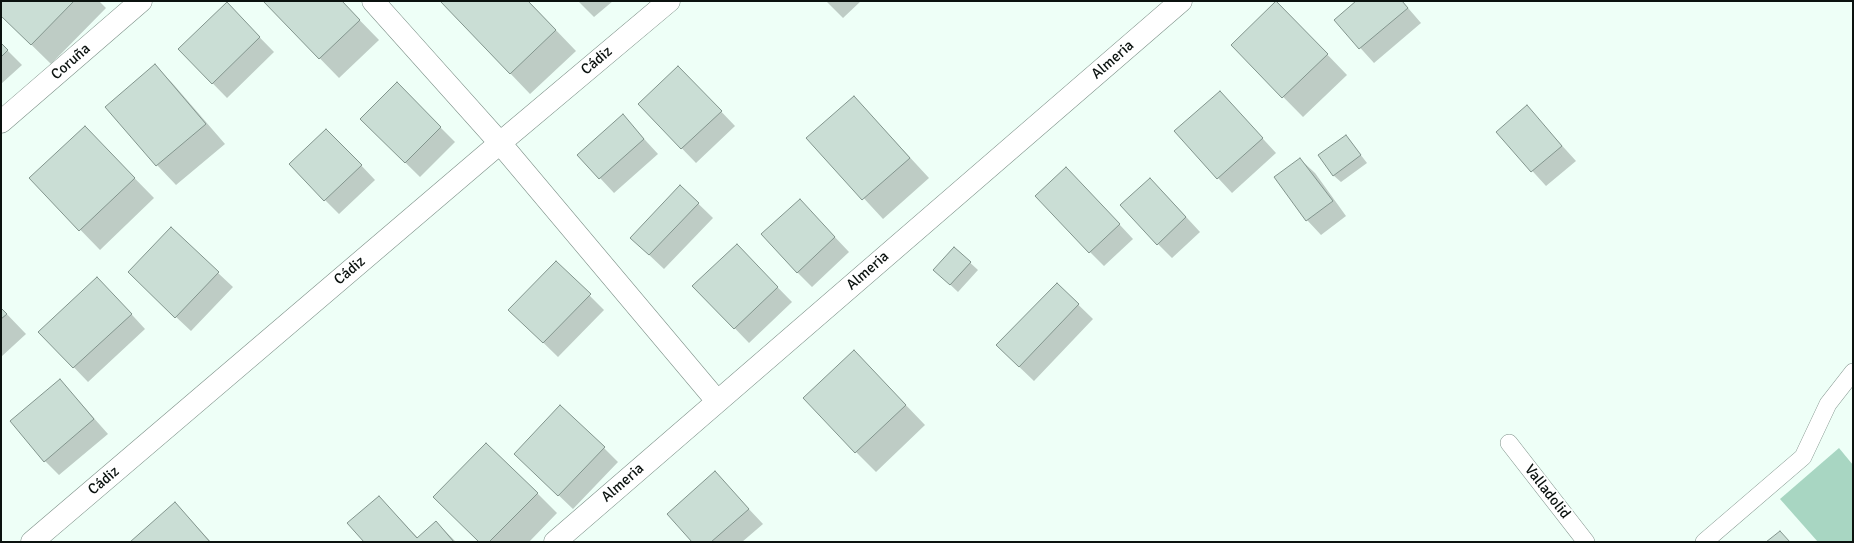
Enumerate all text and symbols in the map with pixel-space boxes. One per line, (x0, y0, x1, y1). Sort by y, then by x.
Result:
street label: Almeria (1088, 37, 1138, 83)
street label: Coruña (48, 40, 94, 84)
street label: Cádiz (578, 43, 616, 79)
street label: Almeria (843, 248, 893, 294)
street label: Cádiz (331, 253, 369, 289)
street label: Almeria (598, 460, 648, 506)
street label: Valladolid (1520, 461, 1574, 523)
street label: Cádiz (85, 463, 123, 499)

